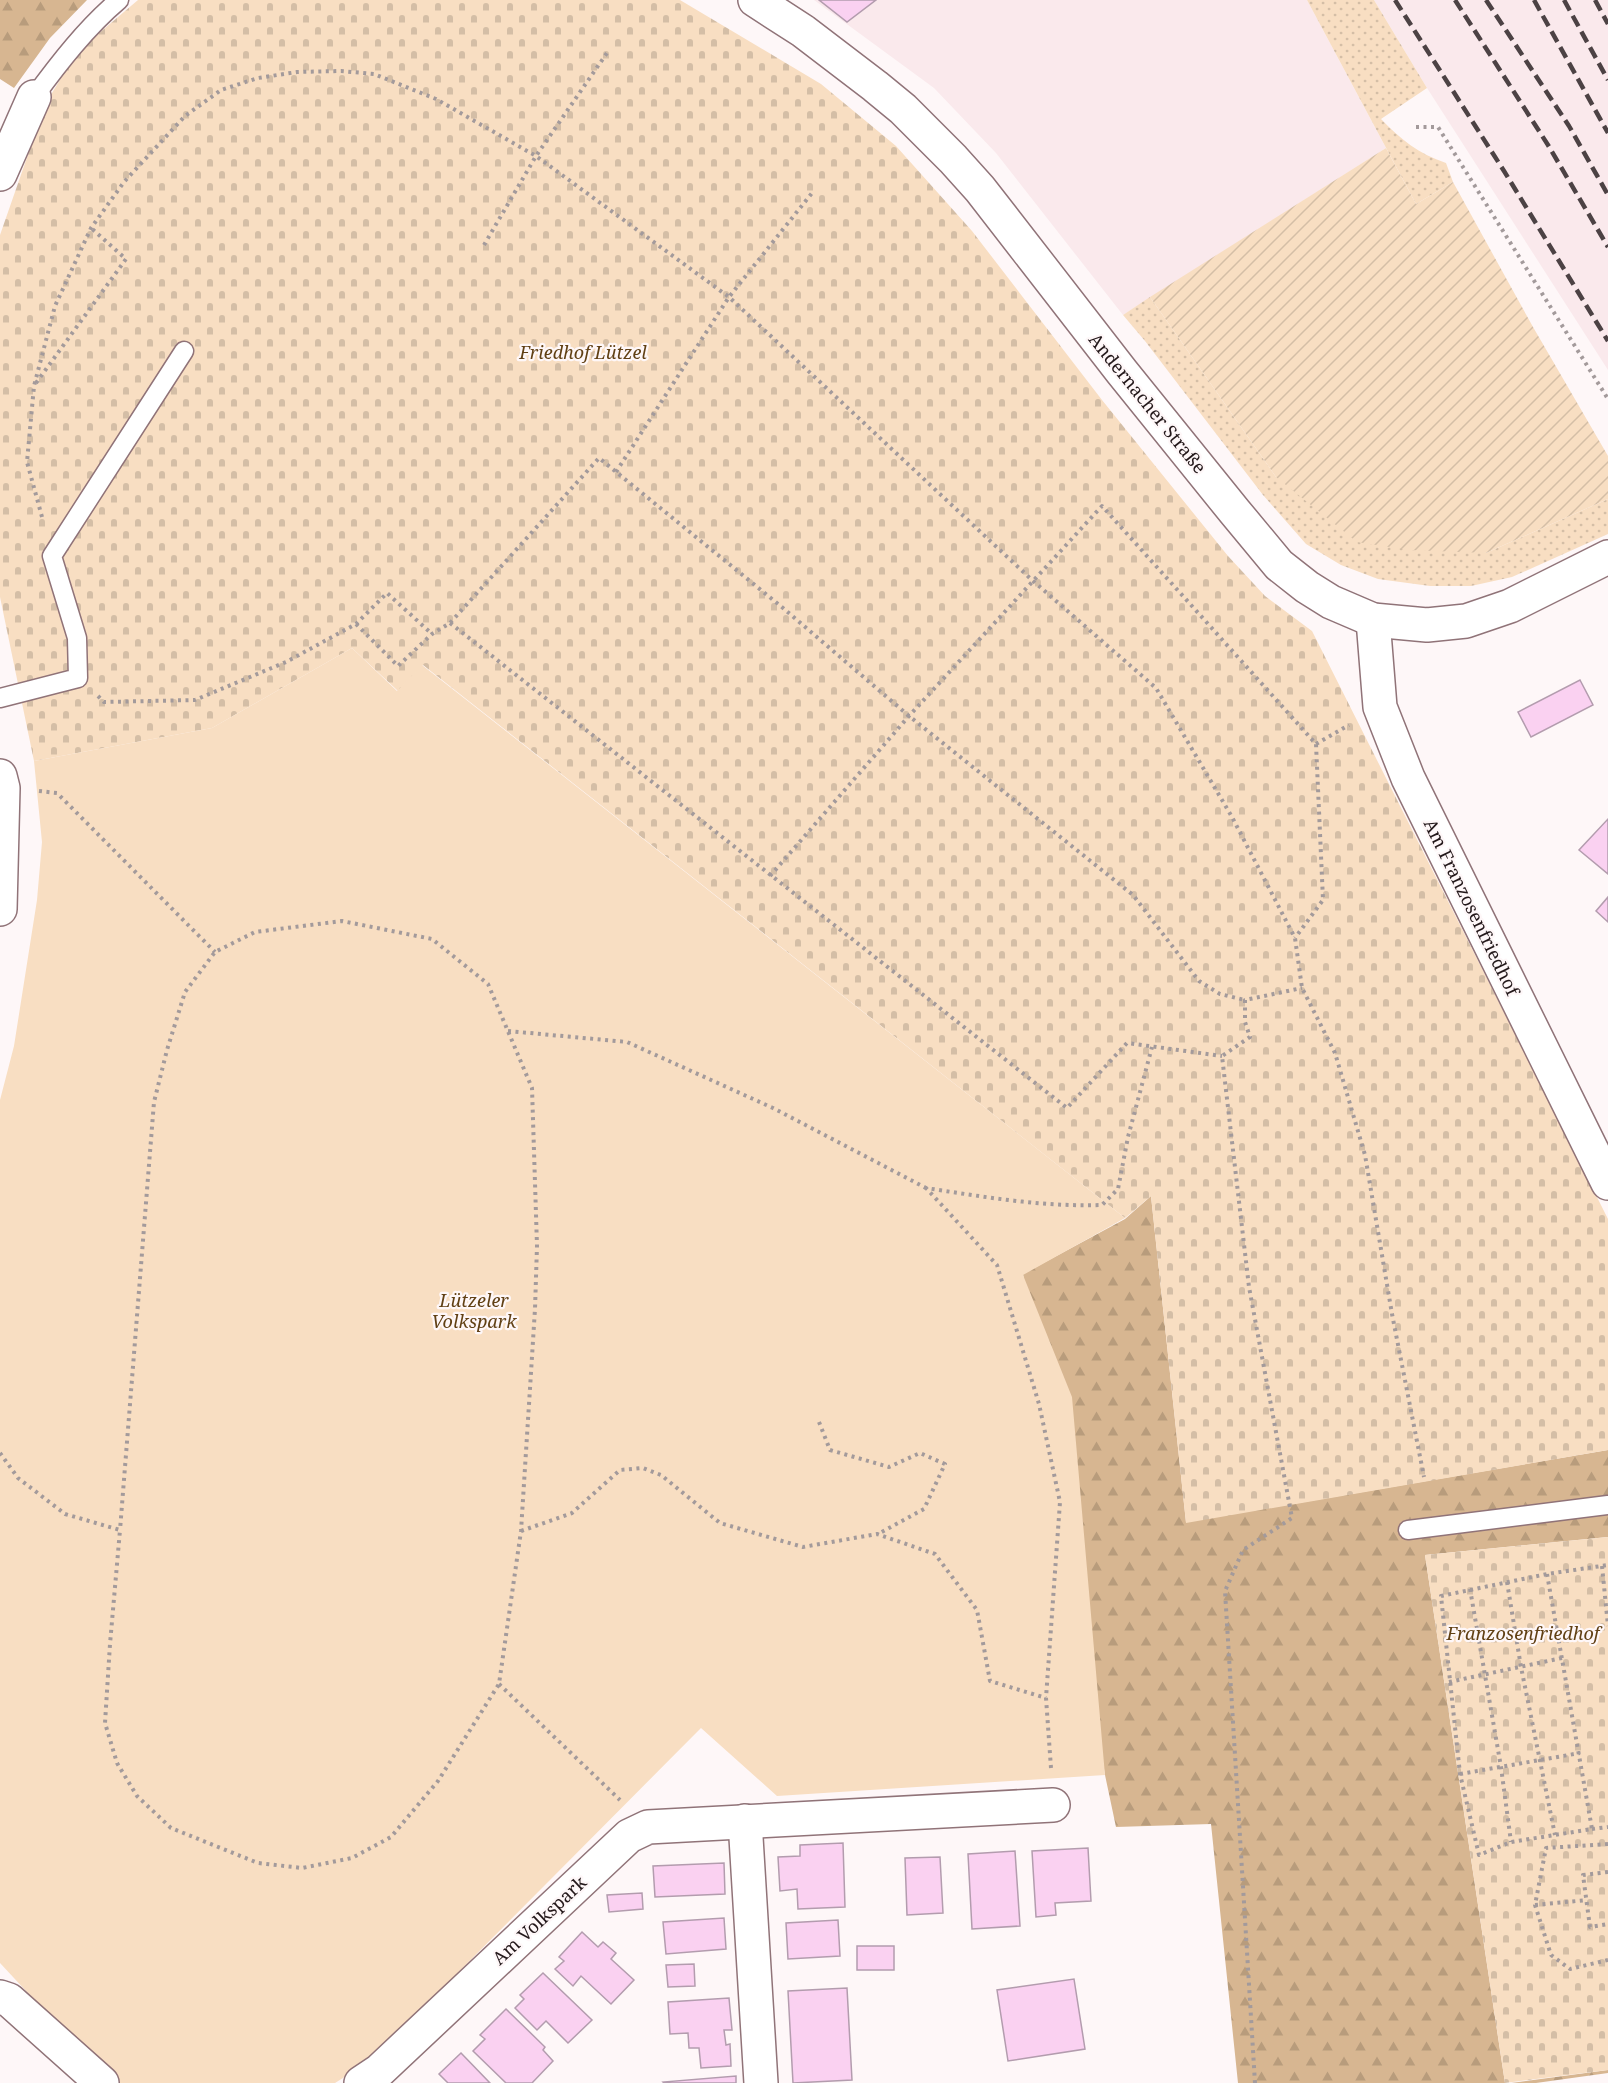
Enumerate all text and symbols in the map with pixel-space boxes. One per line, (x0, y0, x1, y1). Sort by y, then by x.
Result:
street label: Andernacher Straße (1084, 328, 1212, 478)
park label: Friedhof Lützel (518, 340, 647, 364)
street label: Am Franzosenfriedhof (1419, 815, 1526, 1001)
park label: Lützeler Volkspark (432, 1288, 517, 1333)
park label: Franzosenfriedhof (1445, 1621, 1603, 1645)
street label: Am Volkspark (487, 1870, 592, 1970)

